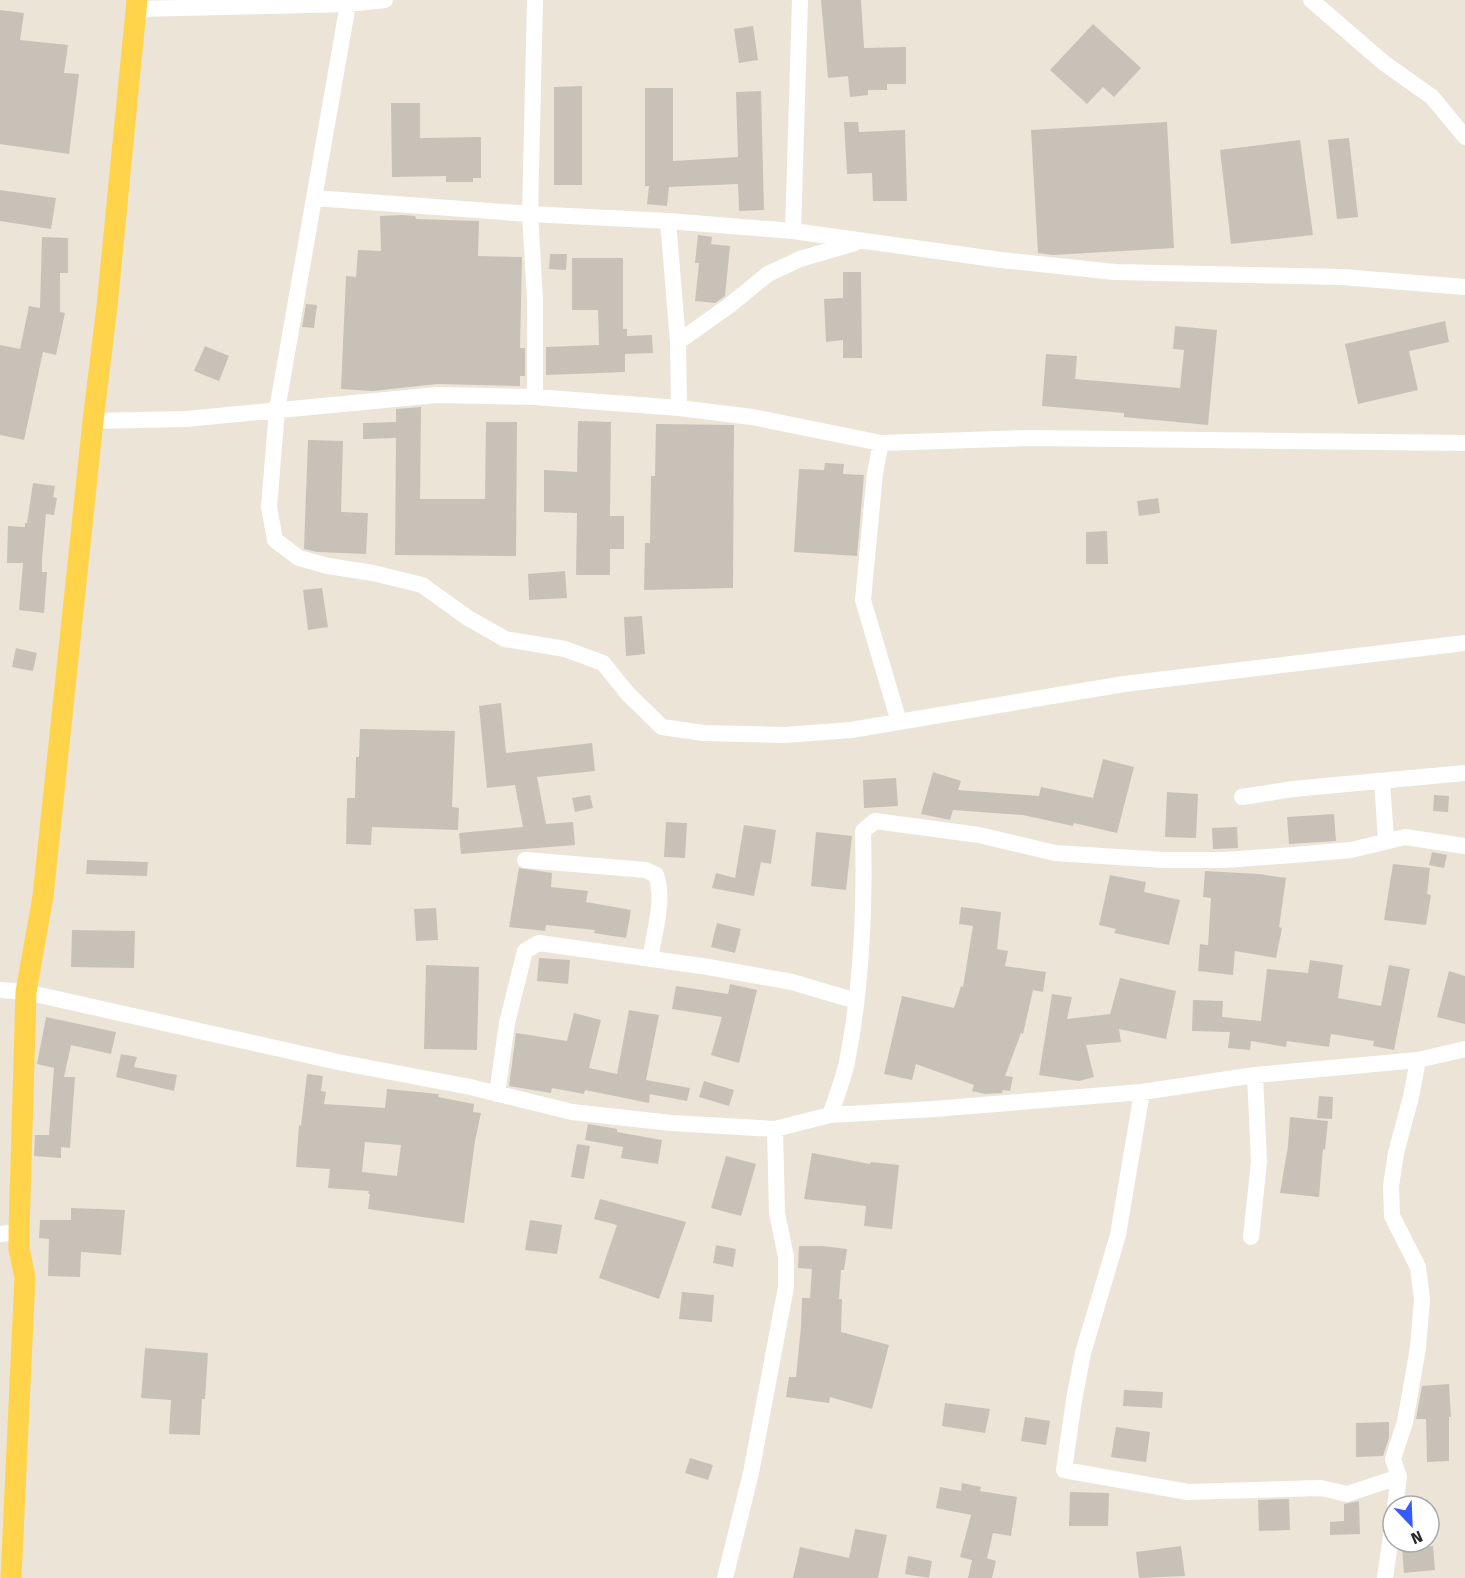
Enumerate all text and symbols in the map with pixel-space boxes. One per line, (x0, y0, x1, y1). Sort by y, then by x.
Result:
north arrow (1381, 1494, 1441, 1554)
text: N (1408, 1527, 1425, 1548)

